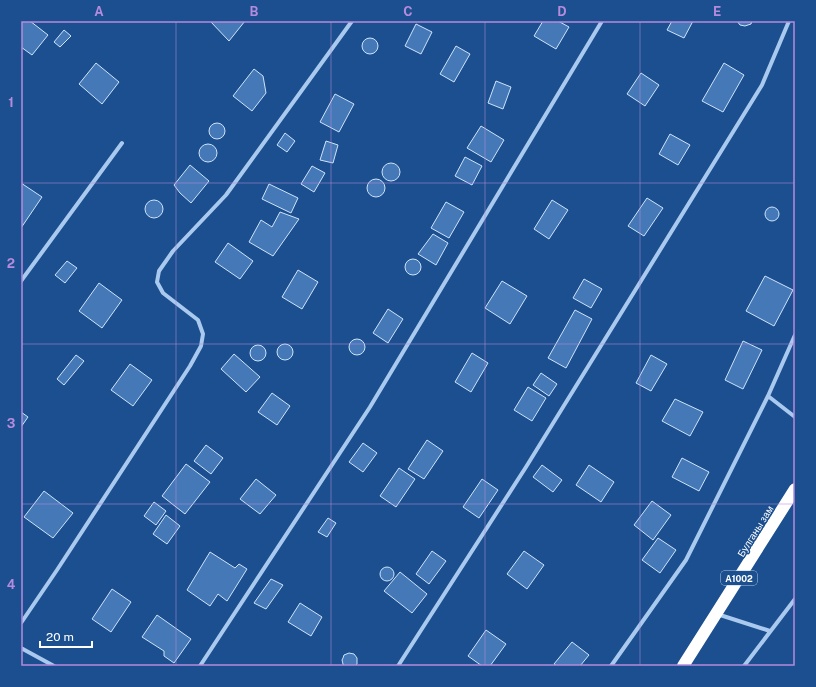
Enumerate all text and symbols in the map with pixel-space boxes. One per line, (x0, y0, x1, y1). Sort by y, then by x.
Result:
text: A (94, 4, 104, 19)
text: B (250, 4, 259, 19)
text: C (403, 4, 413, 19)
text: D (557, 4, 567, 19)
text: E (713, 4, 721, 19)
text: 1 (8, 95, 14, 110)
text: 2 (7, 256, 15, 271)
text: 3 (7, 416, 16, 431)
street label: Булганы зам (735, 503, 776, 559)
road number: A1002 (721, 571, 757, 585)
text: 4 (7, 577, 16, 592)
scale bar (40, 623, 92, 649)
text: 20 m (46, 630, 74, 644)

